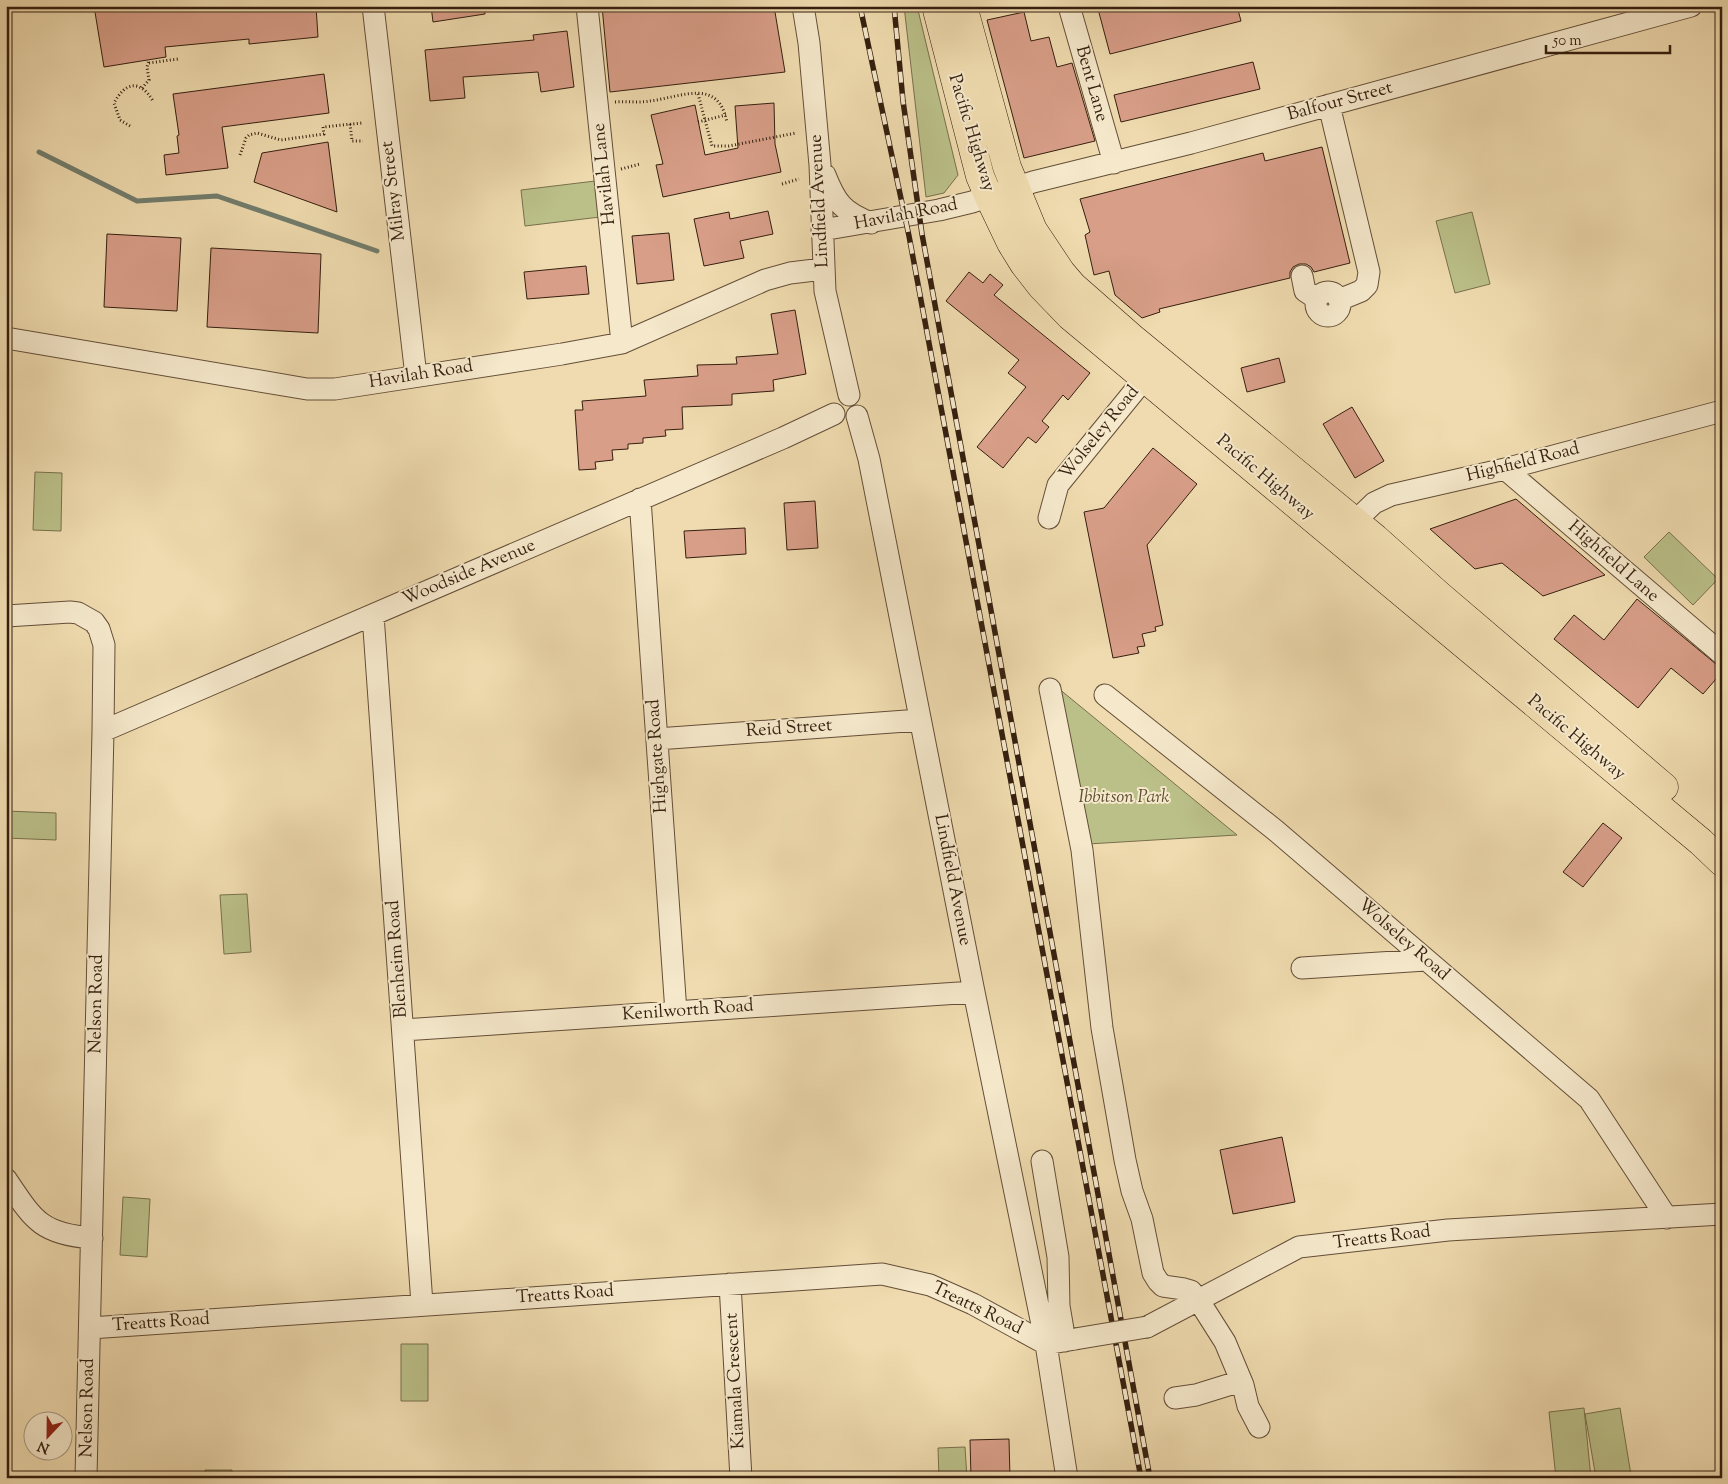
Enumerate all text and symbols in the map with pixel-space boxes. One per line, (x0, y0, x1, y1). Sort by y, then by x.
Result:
scale bar (1546, 22, 1669, 54)
text: 50 m (1552, 31, 1582, 52)
street label: Bent Lane (1068, 43, 1114, 125)
street label: Pacific Highway (941, 71, 1001, 195)
street label: Balfour Street (1285, 75, 1395, 129)
street label: Havilah Lane (587, 122, 623, 226)
street label: Lindfield Avenue (804, 134, 836, 268)
street label: Milray Street (375, 140, 413, 242)
street label: Havilah Road (852, 192, 960, 238)
street label: Havilah Road (367, 354, 475, 396)
street label: Wolseley Road (1054, 380, 1146, 486)
street label: Pacific Highway (1210, 429, 1320, 527)
street label: Highfield Road (1464, 436, 1582, 490)
street label: Highfield Lane (1562, 515, 1664, 609)
street label: Woodside Avenue (398, 533, 540, 613)
street label: Pacific Highway (1521, 689, 1631, 787)
street label: Highgate Road (641, 698, 675, 814)
street label: Reid Street (745, 713, 833, 745)
park label: Ibbitson Park (1079, 785, 1169, 811)
street label: Lindfield Avenue (926, 812, 978, 948)
street label: Wolseley Road (1351, 893, 1455, 987)
street label: Blenheim Road (381, 899, 415, 1019)
street label: Nelson Road (83, 954, 111, 1054)
street label: Kenilworth Road (621, 993, 755, 1029)
street label: Treatts Road (1332, 1219, 1432, 1257)
street label: Treatts Road (927, 1276, 1027, 1342)
street label: Treatts Road (515, 1279, 615, 1311)
street label: Treatts Road (111, 1307, 211, 1339)
street label: Kiamala Crescent (719, 1312, 753, 1450)
street label: Nelson Road (74, 1358, 102, 1458)
north arrow (22, 1412, 72, 1462)
text: N (35, 1435, 53, 1458)

